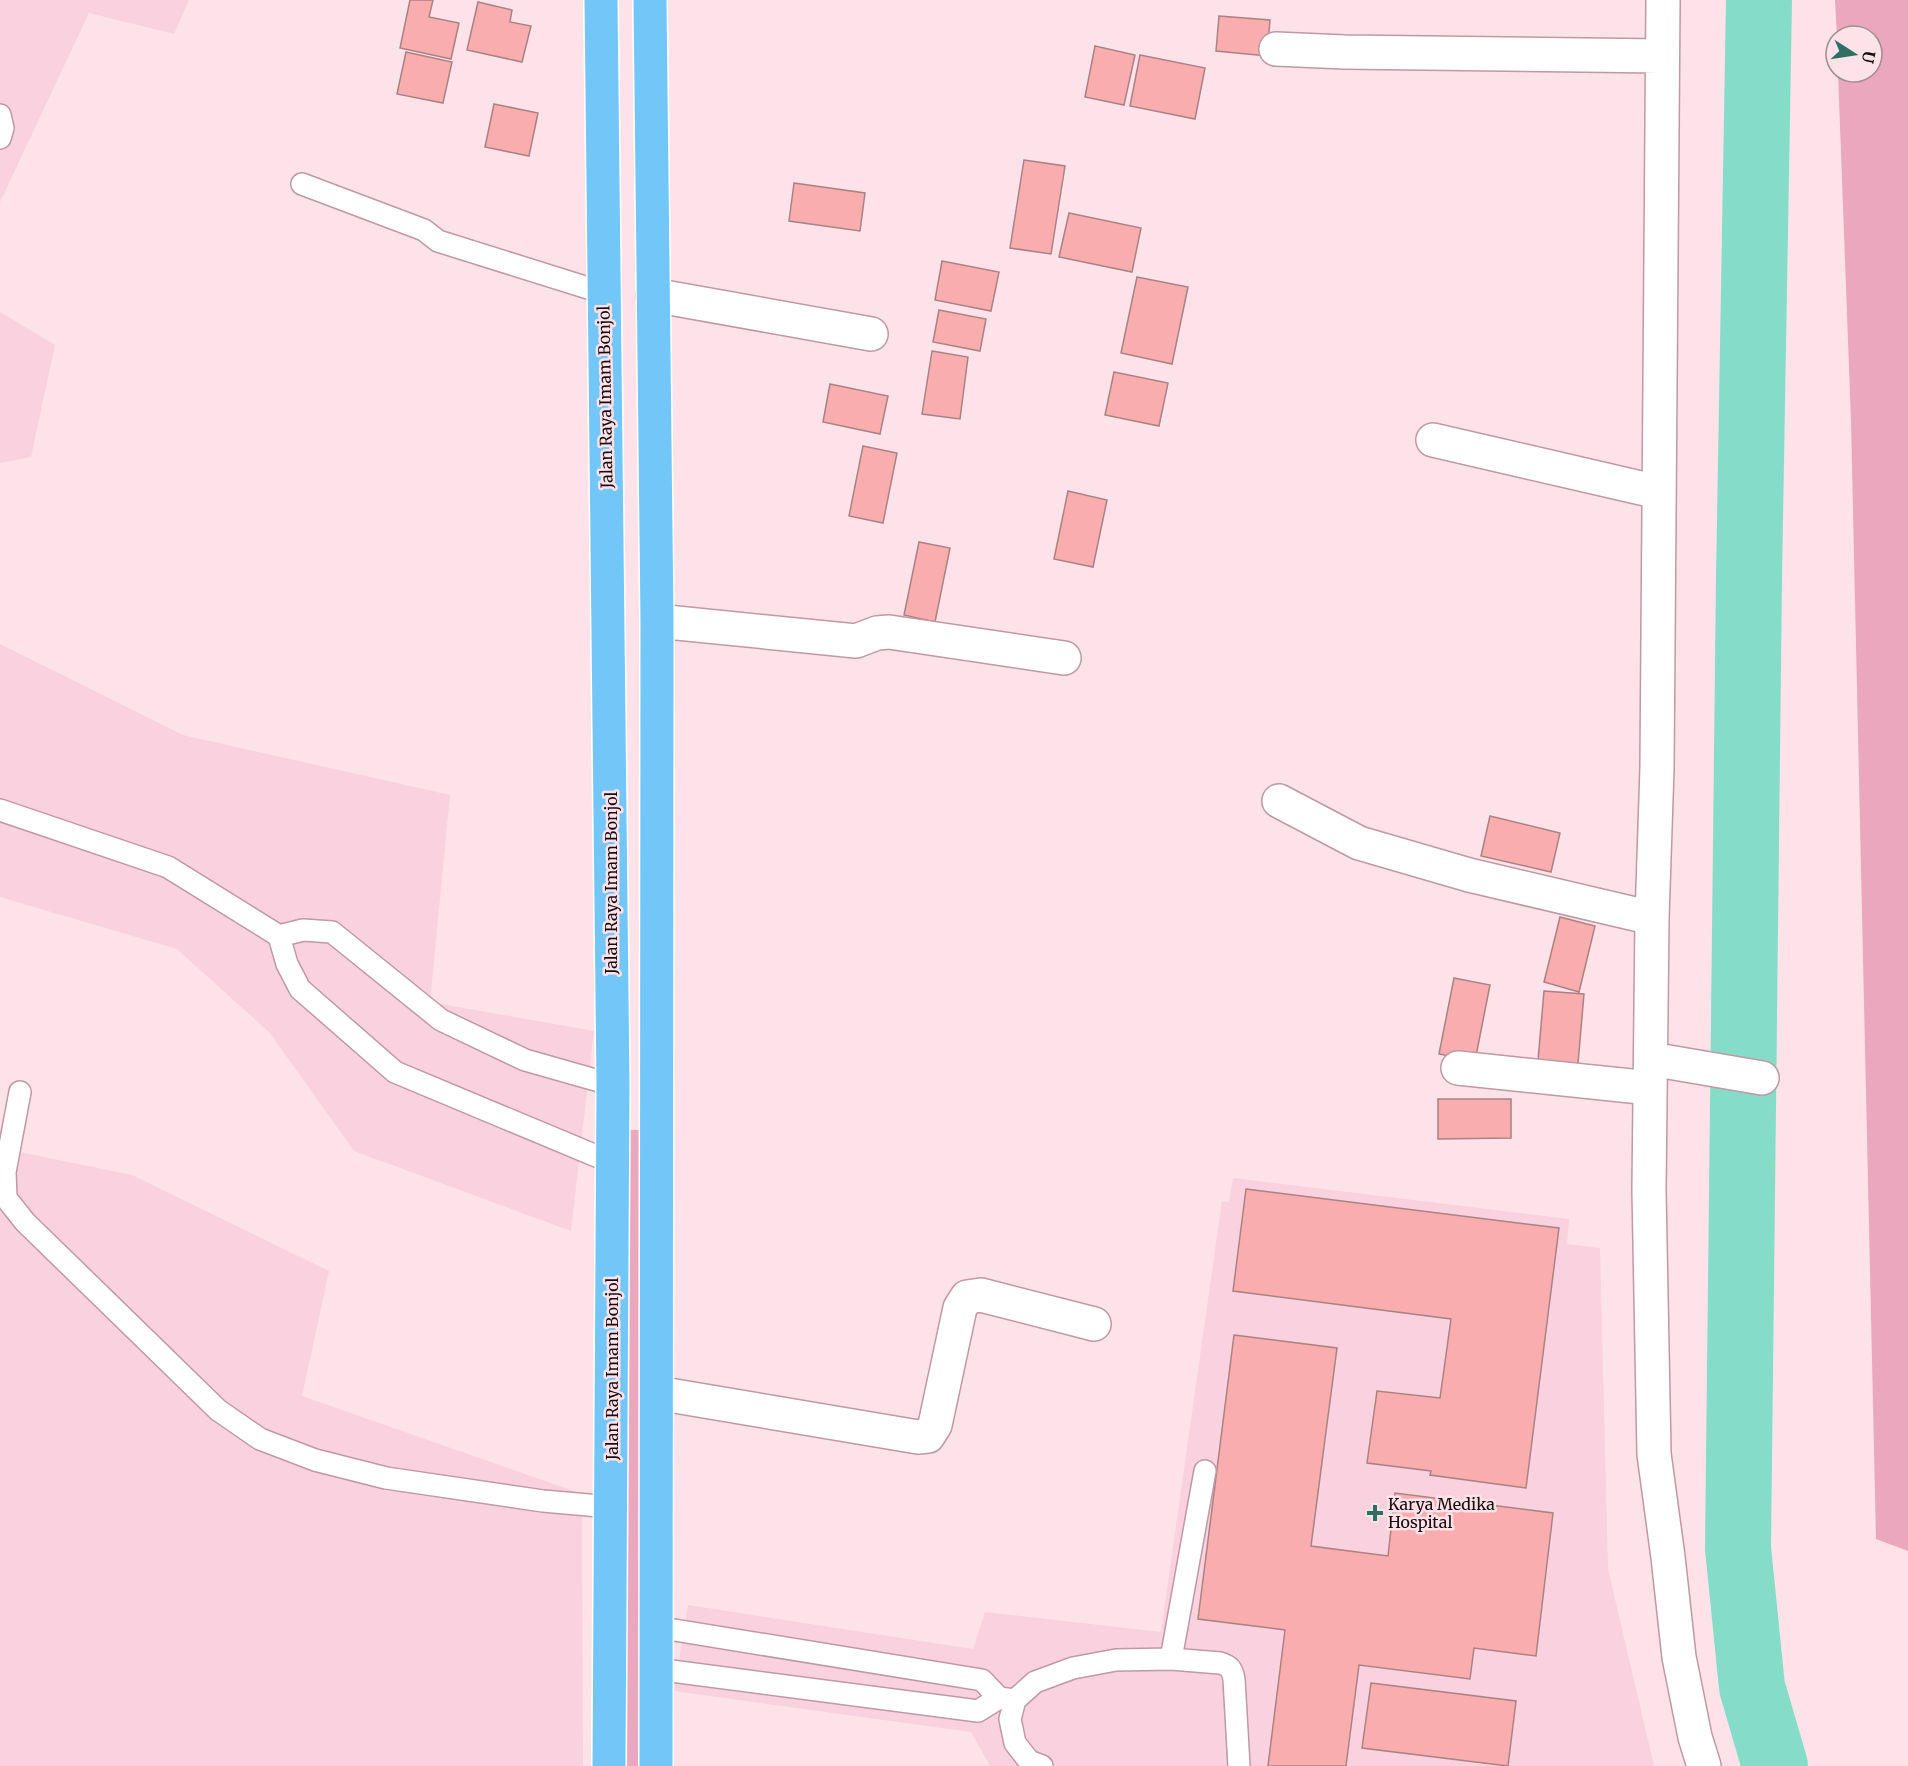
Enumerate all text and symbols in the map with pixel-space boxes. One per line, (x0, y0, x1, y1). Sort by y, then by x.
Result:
north arrow (1824, 24, 1884, 84)
text: U (1858, 49, 1880, 65)
street label: Jalan Raya Imam Bonjol (593, 305, 617, 490)
street label: Jalan Raya Imam Bonjol (601, 792, 621, 975)
street label: Jalan Raya Imam Bonjol (602, 1278, 622, 1461)
place label: Karya Medika Hospital (1388, 1494, 1495, 1532)
marker: Karya Medika Hospital (1366, 1504, 1384, 1522)

